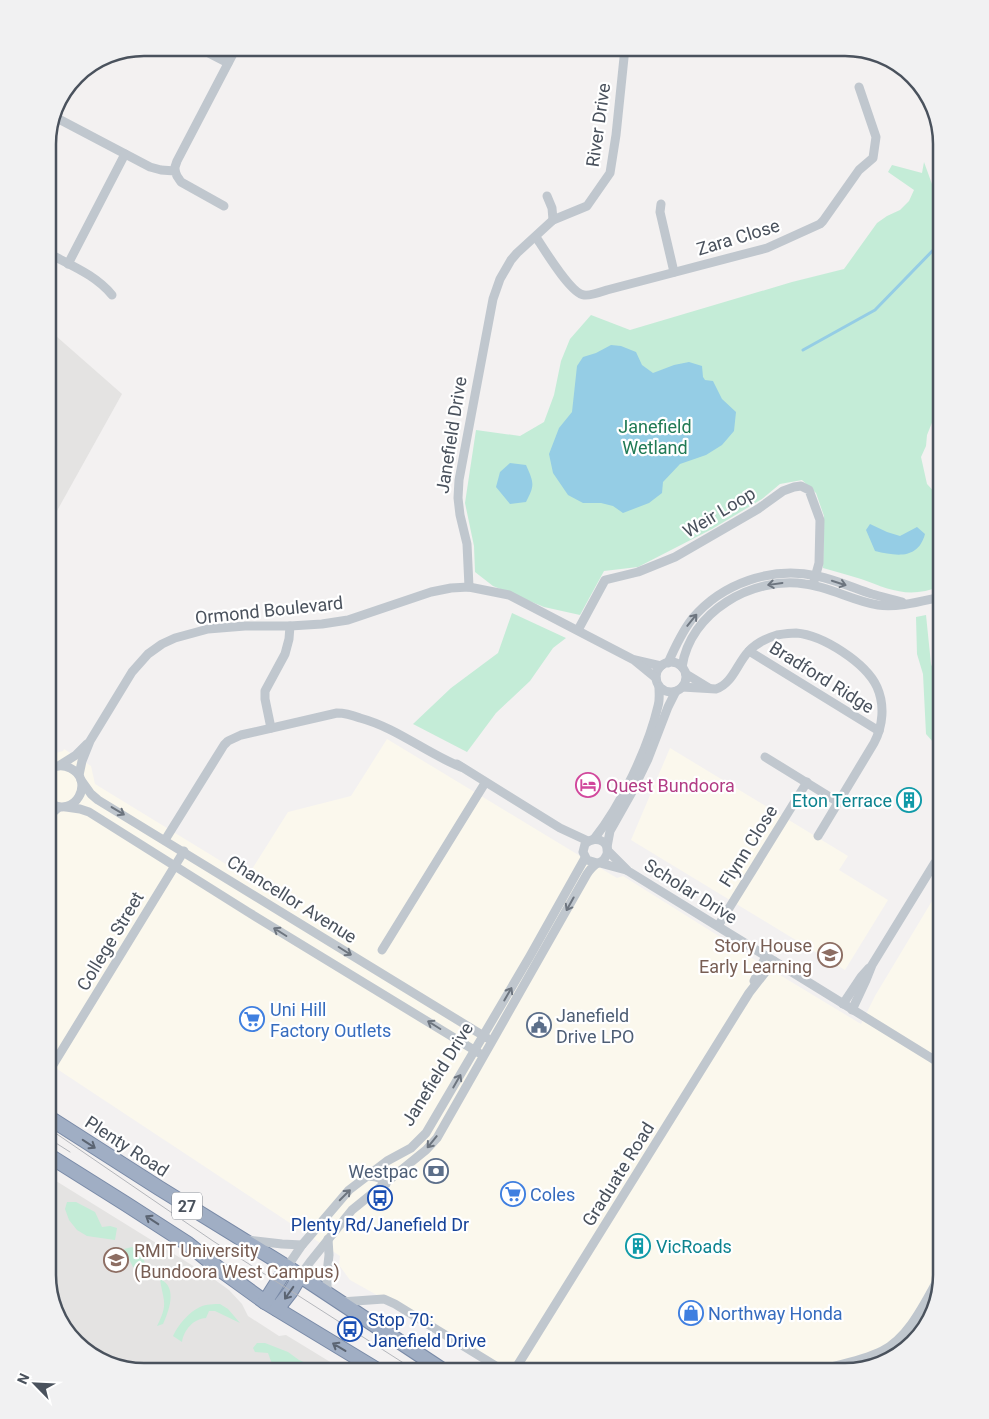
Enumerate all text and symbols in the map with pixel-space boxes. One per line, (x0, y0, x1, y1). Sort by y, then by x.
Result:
street label: River Drive (582, 82, 614, 168)
street label: Zara Close (694, 214, 782, 260)
street label: Janefield Drive (431, 375, 471, 495)
park label: Janefield Wetland (618, 416, 692, 458)
street label: Weir Loop (679, 482, 759, 542)
one-way arrow (831, 578, 847, 588)
one-way arrow (767, 579, 783, 589)
street label: Ormond Boulevard (194, 592, 344, 628)
one-way arrow (686, 614, 697, 627)
street label: Bradford Ridge (766, 636, 878, 718)
hotel icon: Quest Bundoora (575, 772, 601, 798)
place label: Quest Bundoora (606, 775, 735, 796)
building icon: Eton Terrace (896, 787, 922, 813)
place label: Eton Terrace (792, 790, 892, 811)
street label: Flynn Close (715, 801, 781, 891)
one-way arrow (110, 806, 124, 816)
street label: Chancellor Avenue (223, 851, 361, 947)
street label: Scholar Drive (641, 854, 741, 928)
street label: College Street (72, 888, 148, 994)
one-way arrow (565, 896, 574, 911)
one-way arrow (273, 926, 287, 937)
place label: Story House Early Learning (699, 935, 812, 977)
school or university icon: Story House Early Learning (817, 942, 843, 968)
one-way arrow (338, 947, 352, 957)
one-way arrow (503, 988, 513, 1002)
place label: Uni Hill Factory Outlets (270, 999, 391, 1041)
place label: Janefield Drive LPO (556, 1005, 634, 1047)
supermarket icon: Uni Hill Factory Outlets (239, 1006, 265, 1032)
public building icon: Janefield Drive LPO (526, 1012, 552, 1038)
street label: Janefield Drive (397, 1018, 477, 1130)
one-way arrow (427, 1020, 441, 1030)
one-way arrow (452, 1074, 462, 1089)
street label: Plenty Road (81, 1111, 173, 1181)
street label: Graduate Road (578, 1118, 658, 1230)
one-way arrow (427, 1136, 438, 1149)
one-way arrow (81, 1139, 95, 1149)
bank icon: Westpac (423, 1158, 449, 1184)
place label: Westpac (348, 1161, 418, 1182)
supermarket icon: Coles (500, 1181, 526, 1207)
place label: Coles (530, 1184, 575, 1205)
bus stop icon: Plenty Rd/Janefield Dr (367, 1185, 393, 1211)
one-way arrow (339, 1188, 351, 1201)
road number: 27 (172, 1192, 202, 1220)
place label: Plenty Rd/Janefield Dr (291, 1214, 469, 1235)
one-way arrow (145, 1215, 159, 1225)
building icon: VicRoads (625, 1233, 651, 1259)
place label: VicRoads (656, 1236, 732, 1257)
place label: RMIT University (Bundoora West Campus) (134, 1240, 340, 1283)
school or university icon: RMIT University (Bundoora West Campus) (103, 1247, 129, 1273)
one-way arrow (284, 1285, 294, 1299)
shop icon: Northway Honda (678, 1300, 704, 1326)
place label: Northway Honda (708, 1303, 843, 1324)
place label: Stop 70: Janefield Drive (368, 1309, 486, 1351)
bus stop icon: Stop 70: Janefield Drive (337, 1316, 363, 1342)
one-way arrow (332, 1342, 346, 1352)
north arrow (10, 1359, 60, 1409)
text: N (14, 1371, 32, 1386)

